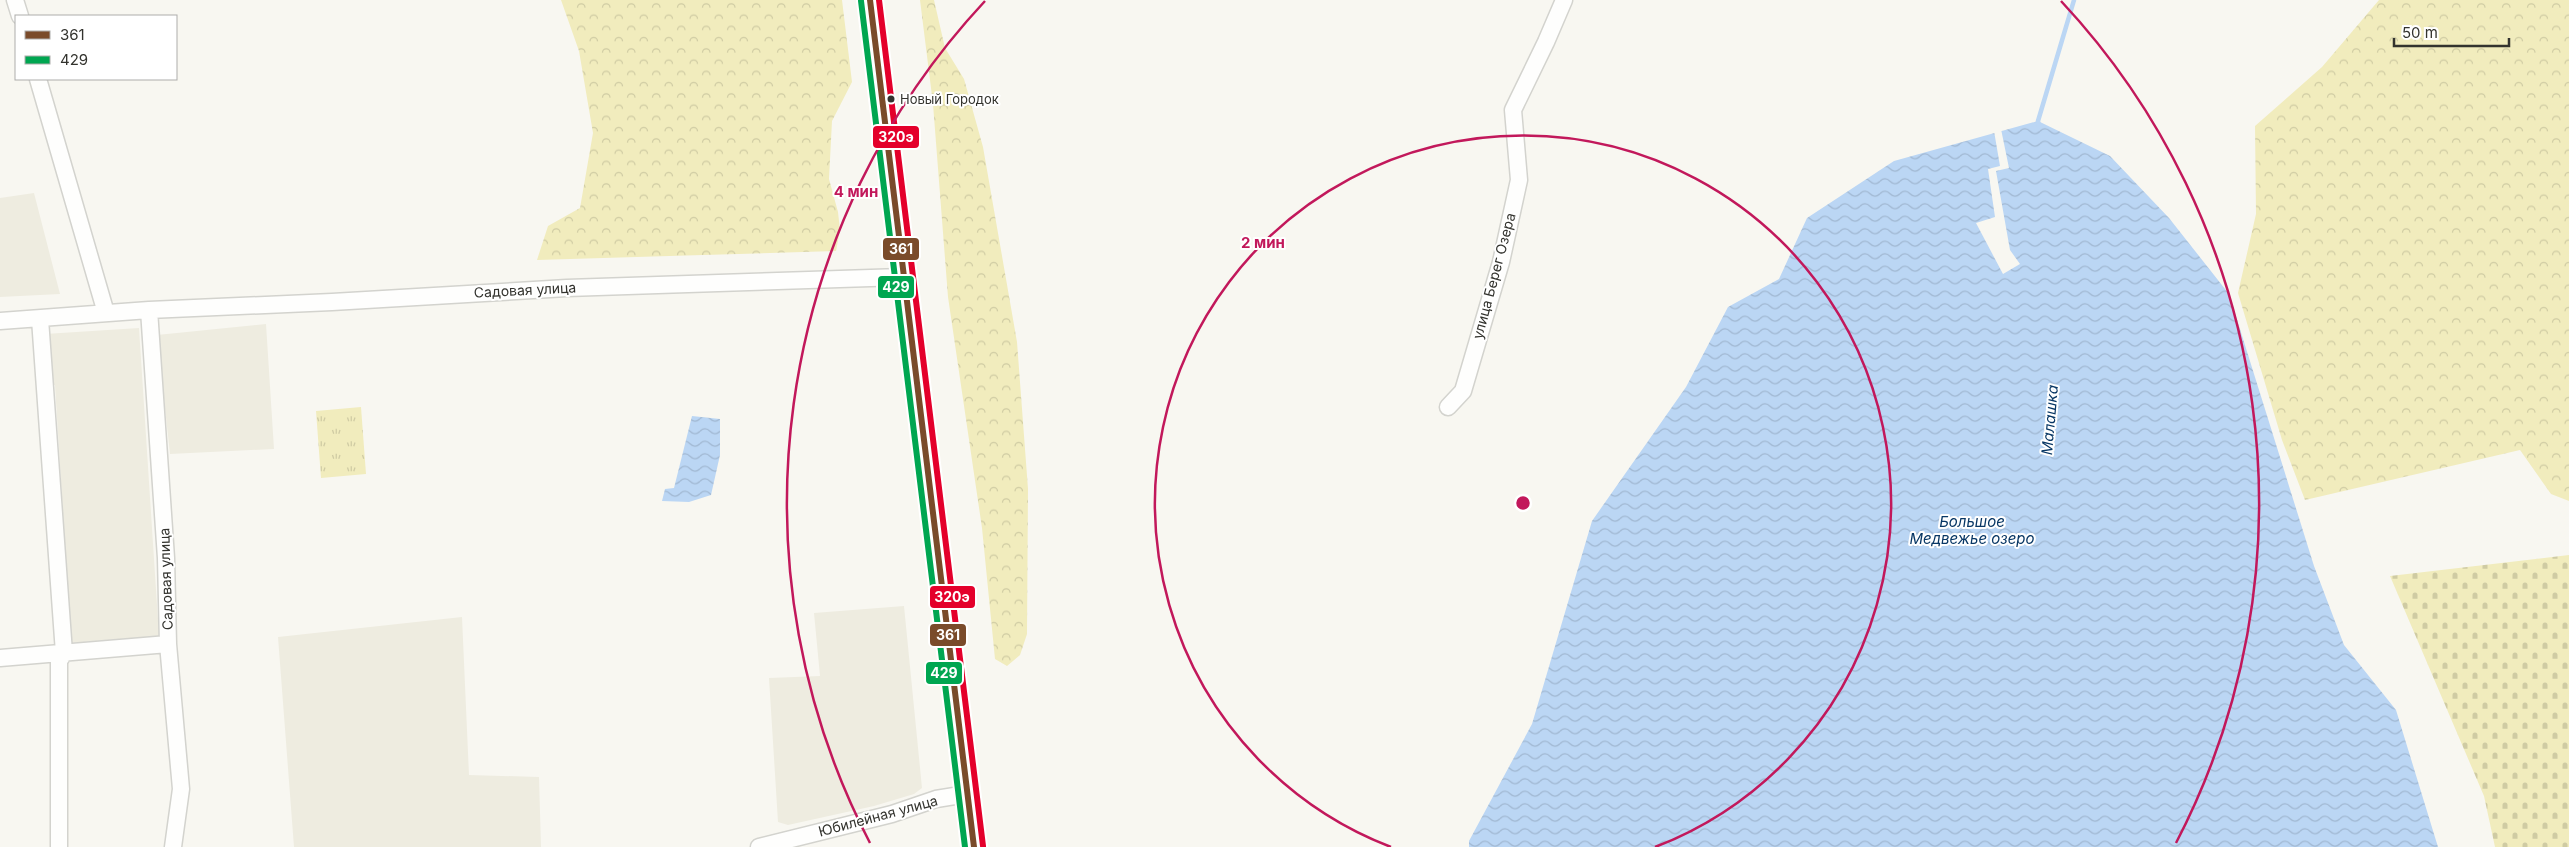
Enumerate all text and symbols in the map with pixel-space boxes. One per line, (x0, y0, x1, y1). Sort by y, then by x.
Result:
legend (15, 15, 178, 80)
scale bar (2394, 15, 2509, 47)
text: 50 m (2402, 23, 2438, 42)
text: 361 (60, 25, 85, 44)
text: 429 (60, 50, 88, 69)
place label: Новый Городок (900, 91, 999, 107)
marker: Новый Городок (886, 94, 896, 104)
line badge: 320э (872, 125, 920, 149)
text: 320э (878, 128, 914, 145)
text: 4 мин (834, 182, 878, 201)
street label: улица Берег Озера (1468, 211, 1519, 341)
text: 2 мин (1241, 233, 1285, 252)
line badge: 361 (882, 237, 920, 261)
text: 361 (889, 240, 913, 257)
line badge: 429 (877, 275, 915, 299)
street label: Садовая улица (473, 278, 577, 301)
text: 429 (882, 278, 910, 295)
water label: Малашка (2037, 384, 2062, 456)
centre of rings (1514, 494, 1532, 512)
water label: Большое Медвежье озеро (1909, 512, 2035, 548)
street label: Садовая улица (155, 527, 176, 631)
line badge: 320э (929, 585, 976, 609)
text: 320э (934, 588, 970, 605)
line badge: 361 (929, 623, 967, 647)
text: 361 (936, 626, 960, 643)
line badge: 429 (925, 661, 963, 685)
text: 429 (930, 664, 958, 681)
street label: Юбилейная улица (816, 791, 939, 840)

